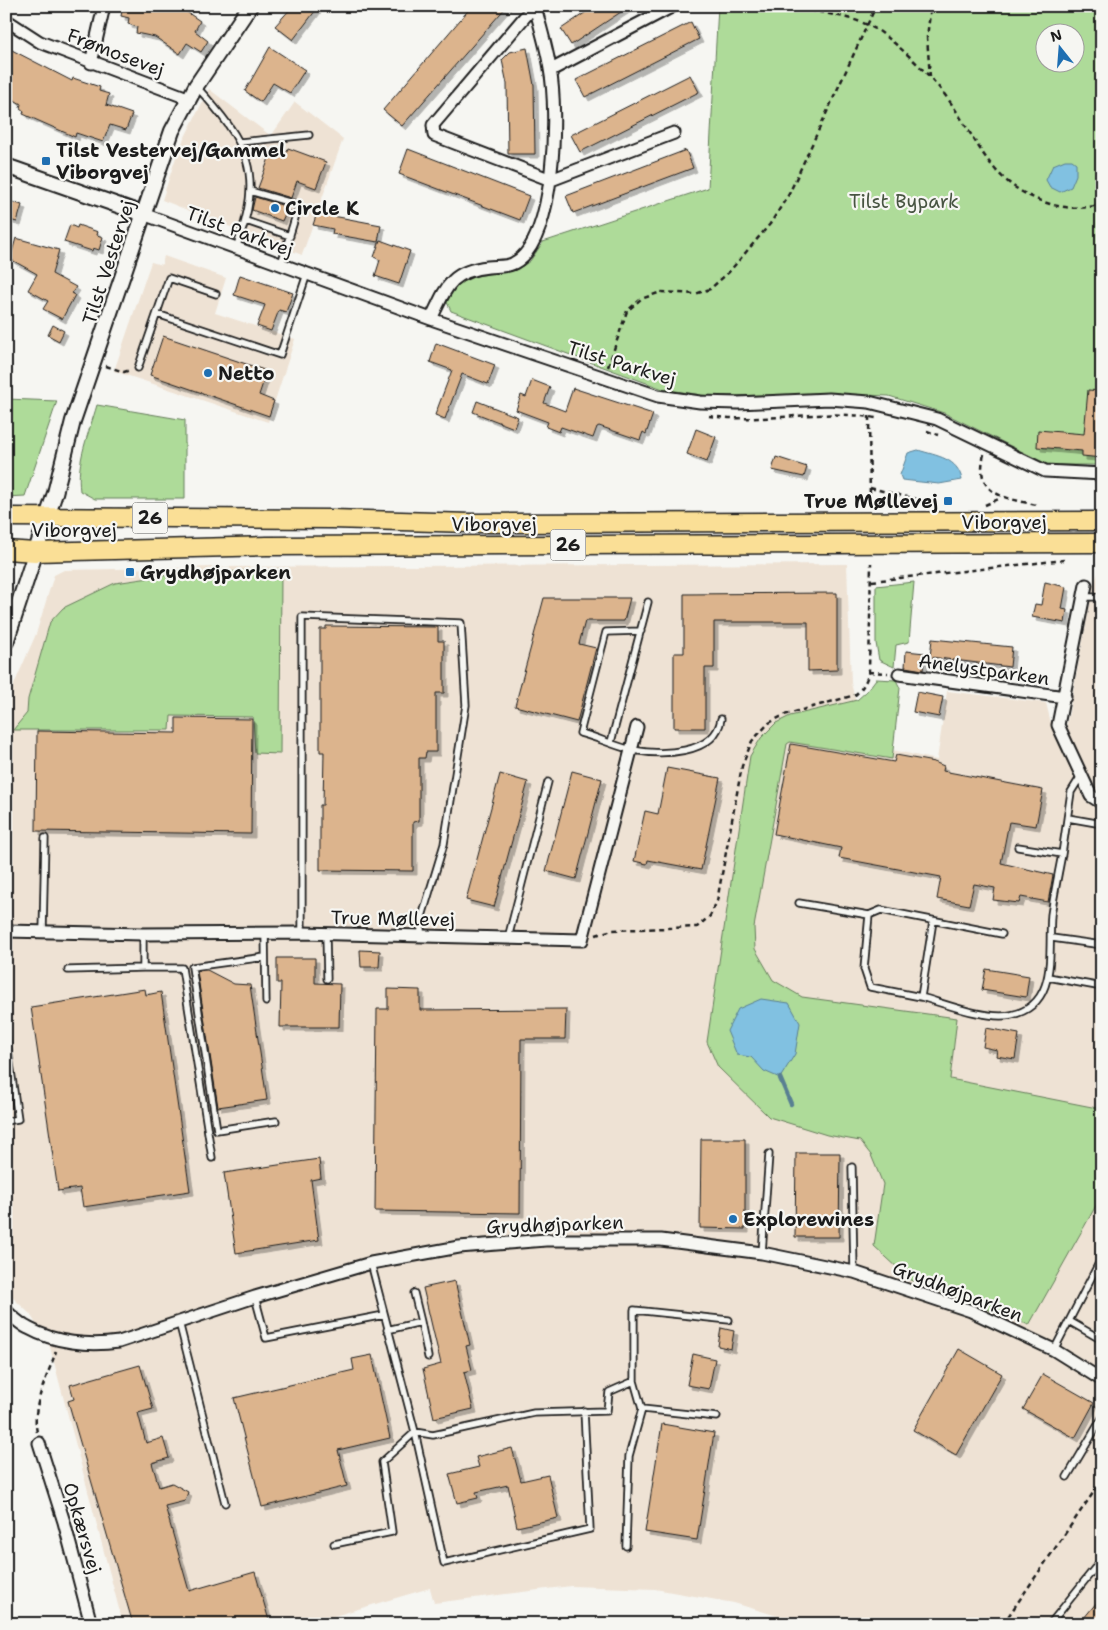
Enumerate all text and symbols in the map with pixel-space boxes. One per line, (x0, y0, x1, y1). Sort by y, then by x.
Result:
north arrow (1036, 22, 1086, 72)
street label: Frømosevej (64, 23, 168, 82)
text: N (1048, 25, 1064, 46)
place label: Tilst Vestervej/Gammel Viborgvej (56, 138, 286, 185)
marker: Tilst Vestervej/Gammel Viborgvej (40, 155, 52, 167)
park label: Tilst Bypark (849, 189, 959, 214)
place label: Circle K (285, 196, 359, 221)
street label: Tilst Vestervej (77, 197, 140, 328)
street label: Tilst Parkvej (183, 201, 297, 262)
marker: Circle K (269, 202, 281, 214)
street label: Tilst Parkvej (564, 335, 679, 392)
place label: Netto (218, 361, 275, 386)
marker: Netto (202, 367, 214, 379)
place label: True Møllevej (804, 489, 938, 514)
marker: True Møllevej (942, 495, 954, 507)
road number: 26 (132, 502, 168, 534)
street label: Viborgvej (961, 510, 1047, 535)
street label: Viborgvej (451, 512, 537, 537)
street label: Viborgvej (31, 518, 117, 543)
road number: 26 (550, 530, 586, 560)
place label: Grydhøjparken (140, 560, 291, 585)
marker: Grydhøjparken (124, 566, 136, 578)
street label: Anelystparken (917, 648, 1051, 691)
street label: True Møllevej (331, 905, 455, 932)
place label: Explorewines (743, 1207, 874, 1232)
street label: Grydhøjparken (486, 1210, 624, 1239)
marker: Explorewines (727, 1213, 739, 1225)
street label: Grydhøjparken (889, 1255, 1026, 1328)
street label: Opkærsvej (58, 1479, 107, 1577)

